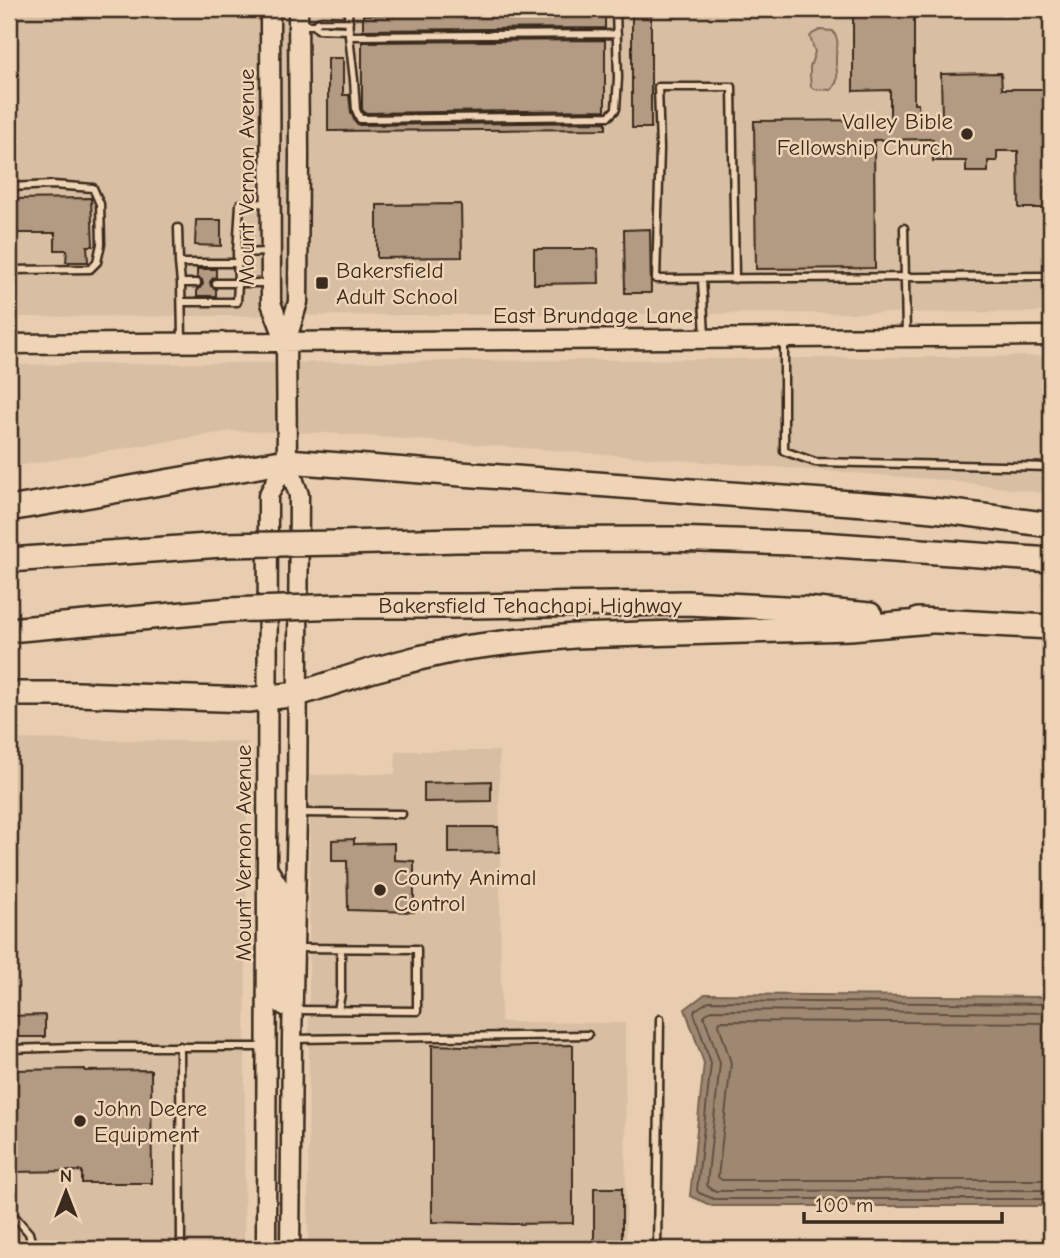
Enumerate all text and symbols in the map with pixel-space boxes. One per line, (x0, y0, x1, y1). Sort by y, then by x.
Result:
street label: Mount Vernon Avenue (233, 68, 260, 286)
place label: Valley Bible Fellowship Church (777, 108, 953, 161)
marker: Valley Bible Fellowship Church (959, 126, 975, 142)
place label: Bakersfield Adult School (336, 257, 458, 310)
marker: Bakersfield Adult School (314, 275, 330, 291)
street label: East Brundage Lane (493, 302, 693, 329)
street label: Bakersfield Tehachapi Highway (378, 592, 682, 619)
street label: Mount Vernon Avenue (230, 744, 257, 962)
place label: County Animal Control (394, 864, 537, 917)
marker: County Animal Control (372, 882, 388, 898)
place label: John Deere Equipment (94, 1095, 207, 1148)
marker: John Deere Equipment (72, 1113, 88, 1129)
north arrow (32, 1156, 102, 1226)
text: N (60, 1165, 72, 1187)
scale bar (804, 1181, 1002, 1225)
text: 100 m (815, 1193, 873, 1217)

